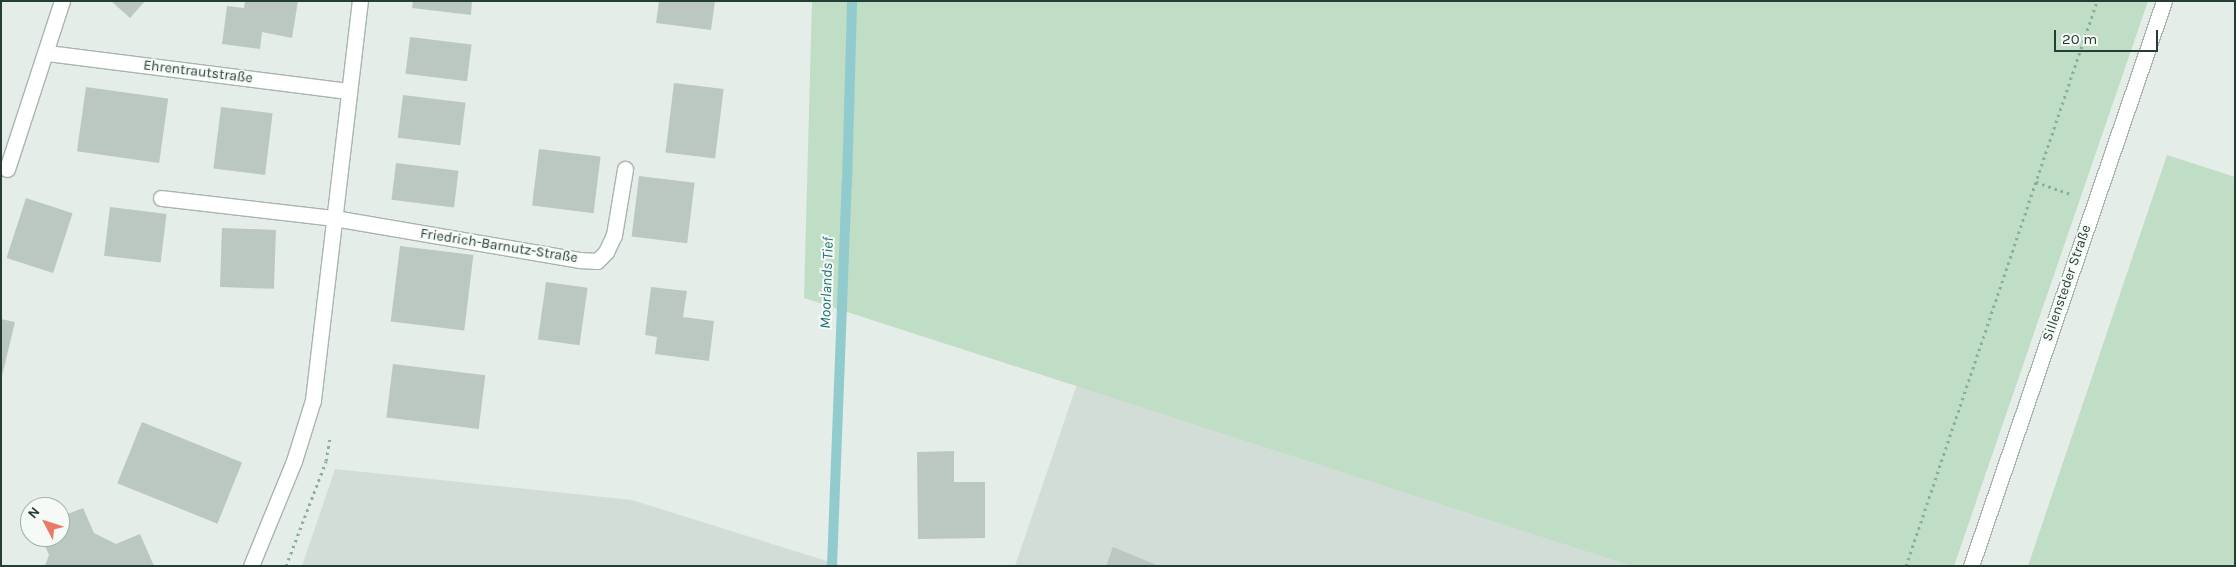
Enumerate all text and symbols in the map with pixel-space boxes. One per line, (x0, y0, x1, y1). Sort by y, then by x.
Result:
scale bar (2056, 20, 2160, 52)
text: 20 m (2062, 30, 2097, 48)
street label: Ehrentrautstraße (142, 57, 254, 87)
street label: Sillensteder Straße (2039, 223, 2095, 343)
street label: Friedrich-Barnutz-Straße (419, 225, 579, 267)
water label: Moorlands Tief (816, 237, 838, 329)
north arrow (20, 497, 70, 547)
text: N (24, 503, 44, 522)

